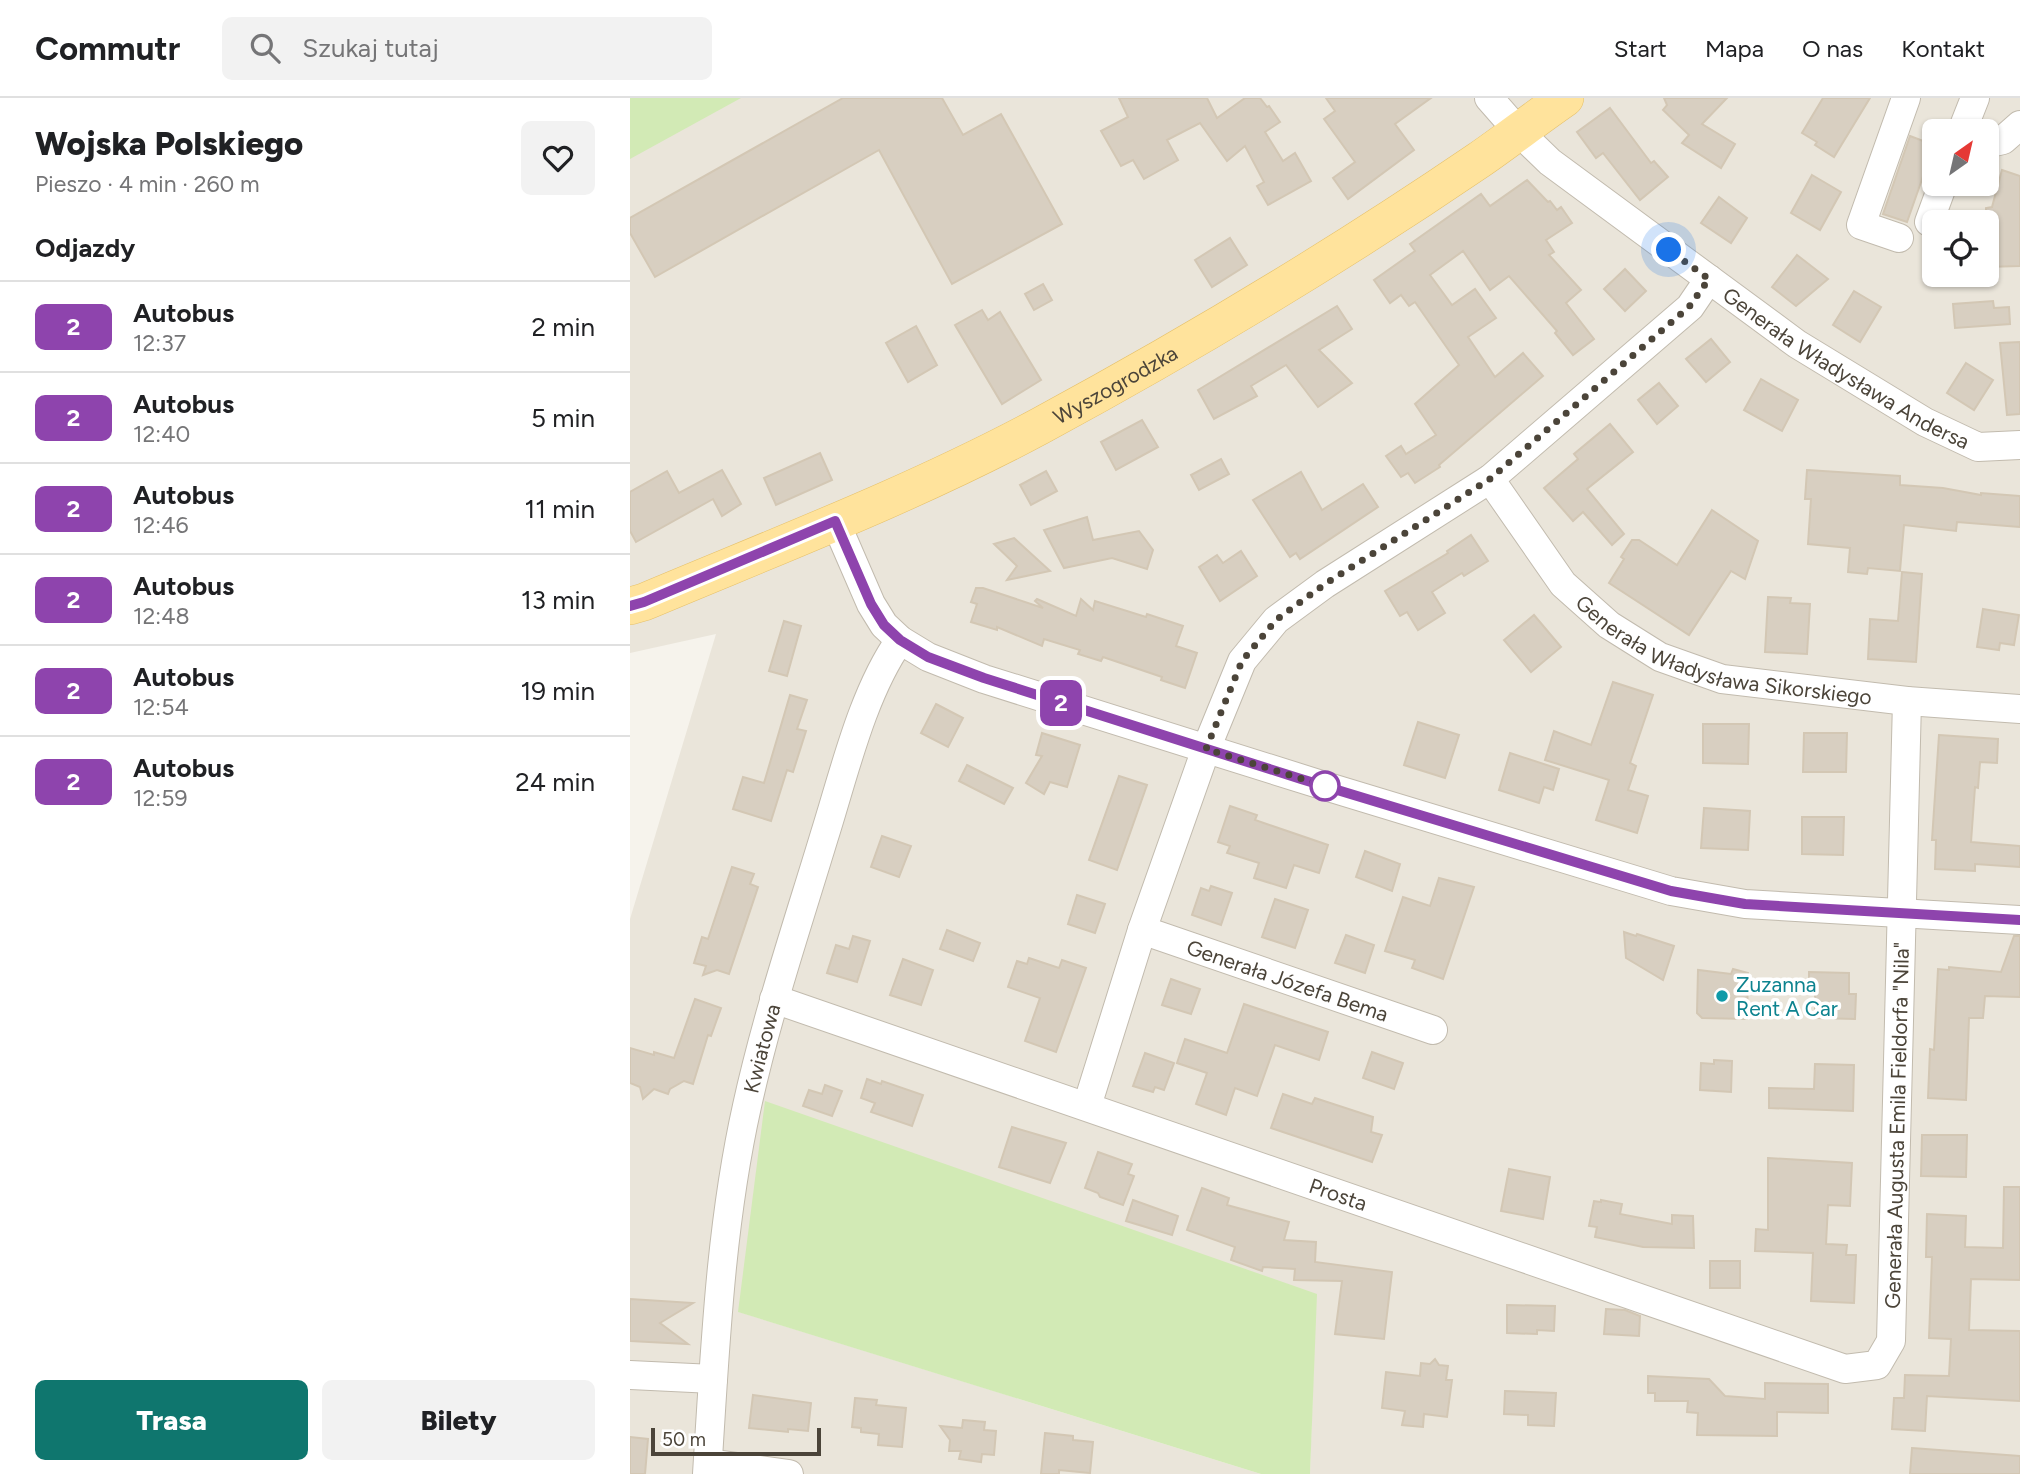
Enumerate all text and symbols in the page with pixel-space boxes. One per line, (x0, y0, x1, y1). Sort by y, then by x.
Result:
search box (222, 17, 712, 80)
text: Commutr (35, 29, 180, 68)
icon: search (246, 29, 284, 67)
text: Szukaj tutaj (302, 32, 439, 64)
text: Start (1614, 34, 1667, 63)
text: Mapa (1705, 34, 1764, 63)
text: O nas (1802, 34, 1863, 63)
text: Kontakt (1901, 34, 1985, 63)
north arrow (1922, 119, 1998, 196)
map controls (1922, 119, 1999, 287)
button: heart (521, 121, 595, 195)
text: Wojska Polskiego (35, 124, 303, 163)
text: Pieszo · 4 min · 260 m (35, 170, 260, 198)
button: locate (1922, 210, 1999, 287)
text: Odjazdy (35, 232, 135, 264)
your location (1651, 232, 1686, 267)
street label: Generała Władysława Andersa (1718, 281, 1974, 454)
text: Autobus (133, 297, 234, 329)
text: 2 min (531, 311, 595, 343)
text: 2 (67, 312, 80, 341)
text: 12:37 (133, 329, 186, 357)
street label: Wyszogrodzka (1049, 340, 1182, 429)
text: Autobus (133, 388, 234, 420)
text: 5 min (531, 402, 595, 434)
text: 2 (67, 403, 80, 432)
text: 12:40 (133, 420, 190, 448)
text: Autobus (133, 479, 234, 511)
text: 11 min (524, 493, 595, 525)
text: 2 (67, 494, 80, 523)
text: 12:46 (133, 511, 188, 539)
text: Autobus (133, 570, 234, 602)
text: 13 min (521, 584, 595, 616)
text: 2 (67, 585, 80, 614)
street label: Generała Władysława Sikorskiego (1571, 589, 1873, 709)
text: 12:48 (133, 602, 190, 630)
text: Autobus (133, 661, 234, 693)
text: 19 min (520, 675, 595, 707)
text: 2 (67, 676, 80, 705)
line badge: 2 (1038, 680, 1084, 726)
text: 2 (1054, 688, 1068, 717)
text: 12:54 (133, 693, 189, 721)
text: Autobus (133, 752, 234, 784)
text: 24 min (515, 766, 595, 798)
text: 2 (67, 767, 80, 796)
unlabelled marker (1310, 771, 1340, 801)
text: 12:59 (133, 784, 187, 812)
street label: Generała Józefa Bema (1184, 934, 1392, 1026)
street label: Generała Augusta Emila Fieldorfa "Nila" (1879, 941, 1913, 1309)
place label: Zuzanna Rent A Car (1736, 972, 1838, 1021)
marker: Zuzanna Rent A Car (1714, 988, 1730, 1004)
street label: Kwiatowa (738, 1001, 785, 1095)
street label: Prosta (1306, 1172, 1371, 1216)
button: Trasa (35, 1380, 308, 1460)
button: Bilety (322, 1380, 595, 1460)
scale bar (651, 1425, 821, 1457)
text: 50 m (662, 1428, 706, 1451)

